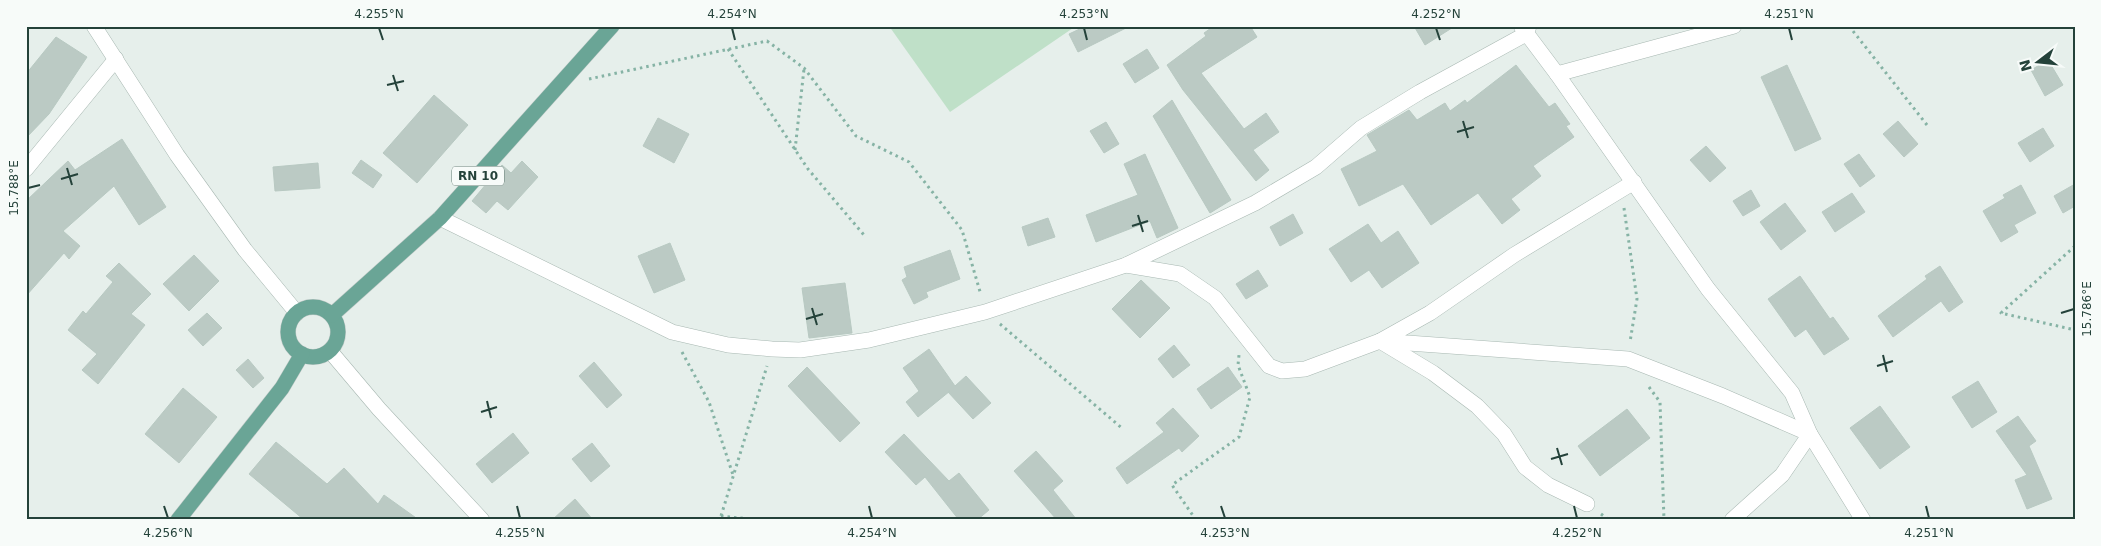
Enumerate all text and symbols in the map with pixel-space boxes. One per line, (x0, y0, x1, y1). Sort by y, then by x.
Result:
text: 4.255°N (354, 7, 404, 21)
text: 4.254°N (707, 7, 757, 21)
text: 4.253°N (1059, 7, 1109, 21)
text: 4.252°N (1411, 7, 1461, 21)
text: 4.251°N (1764, 7, 1814, 21)
north arrow (2014, 38, 2064, 88)
text: N (2016, 58, 2035, 73)
text: 15.788°E (7, 160, 21, 216)
road number: RN 10 (452, 167, 504, 186)
text: 15.786°E (2080, 281, 2094, 337)
text: 4.256°N (143, 526, 193, 540)
text: 4.255°N (495, 526, 545, 540)
text: 4.254°N (847, 526, 897, 540)
text: 4.253°N (1200, 526, 1250, 540)
text: 4.252°N (1552, 526, 1602, 540)
text: 4.251°N (1904, 526, 1954, 540)

